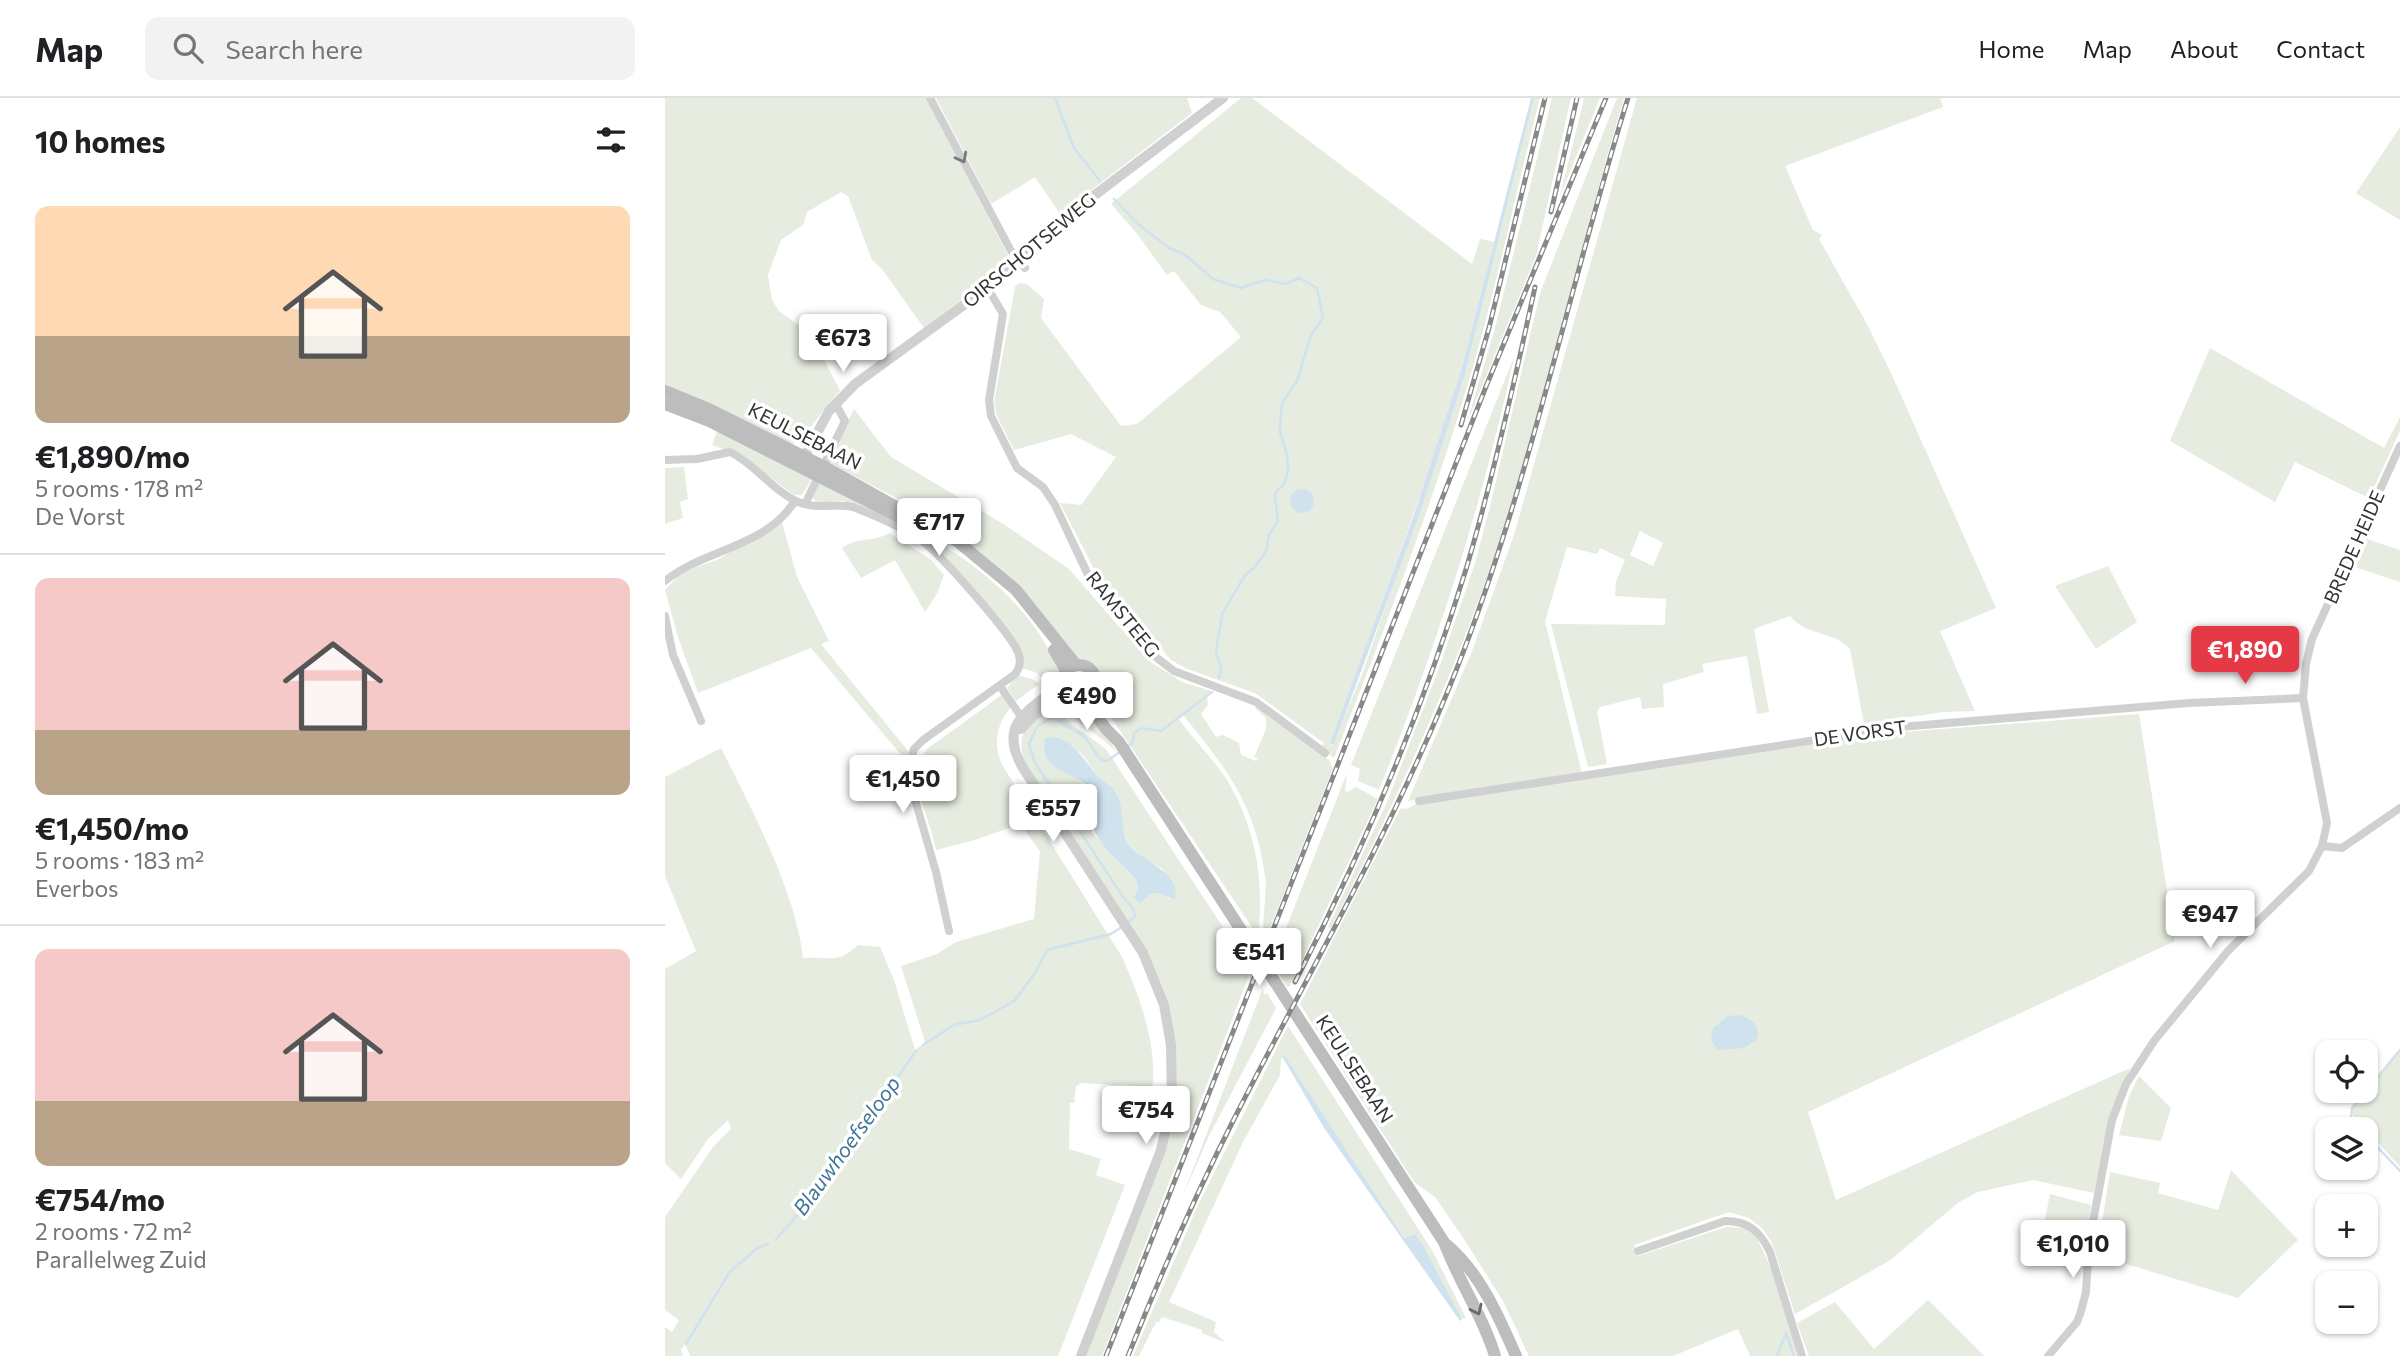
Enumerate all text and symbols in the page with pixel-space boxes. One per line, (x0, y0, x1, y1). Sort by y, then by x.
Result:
search box (145, 17, 635, 80)
text: Map (35, 28, 103, 69)
icon: search (169, 29, 207, 67)
text: Search here (225, 33, 363, 64)
text: Home (1979, 34, 2045, 63)
text: Map (2083, 34, 2132, 63)
text: About (2170, 34, 2238, 63)
text: Contact (2276, 34, 2365, 63)
icon: filters (592, 121, 630, 159)
text: 10 homes (35, 122, 165, 159)
one-way arrow (954, 151, 967, 163)
street label: OIRSCHOTSEWEG (958, 187, 1100, 312)
icon: home (270, 251, 396, 377)
pin: €673 (802, 314, 884, 374)
text: €673 (815, 323, 871, 351)
street label: KEULSEBAAN (745, 397, 866, 474)
text: €1,890/mo (35, 437, 190, 474)
text: 5 rooms · 178 m² (35, 474, 203, 502)
street label: BREDE HEIDE (2318, 487, 2389, 607)
pin: €717 (898, 498, 980, 558)
text: De Vorst (35, 502, 125, 530)
text: €717 (913, 507, 965, 535)
street label: RAMSTEEG (1082, 566, 1165, 661)
icon: home (270, 623, 396, 749)
pin: €1,890 (2188, 626, 2302, 686)
text: €1,890 (2207, 635, 2283, 663)
pin: €490 (1046, 672, 1128, 732)
text: €490 (1057, 681, 1117, 709)
street label: DE VORST (1812, 715, 1908, 750)
pin: €1,450 (846, 756, 960, 815)
text: €1,450 (866, 764, 940, 792)
pin: €557 (1012, 784, 1094, 844)
text: €557 (1025, 793, 1081, 821)
text: €1,450/mo (35, 809, 189, 846)
text: 5 rooms · 183 m² (35, 846, 204, 874)
text: Everbos (35, 874, 119, 902)
pin: €947 (2169, 890, 2251, 950)
text: €947 (2182, 899, 2238, 927)
pin: €541 (1218, 928, 1300, 988)
text: €541 (1232, 937, 1286, 965)
icon: home (270, 994, 396, 1120)
street label: KEULSEBAAN (1312, 1010, 1399, 1127)
map controls (2315, 1040, 2378, 1334)
button: locate (2315, 1040, 2378, 1103)
water label: Blauwhoefseloop (787, 1071, 905, 1219)
pin: €754 (1105, 1086, 1187, 1146)
text: €754 (1118, 1095, 1174, 1123)
button: layers (2315, 1117, 2378, 1180)
text: €754/mo (35, 1180, 165, 1217)
button: + (2315, 1194, 2378, 1257)
text: 2 rooms · 72 m² (35, 1217, 192, 1245)
pin: €1,010 (2016, 1220, 2130, 1280)
text: €1,010 (2036, 1229, 2110, 1257)
text: Parallelweg Zuid (35, 1245, 207, 1273)
button: − (2315, 1271, 2378, 1334)
one-way arrow (1469, 1303, 1483, 1315)

